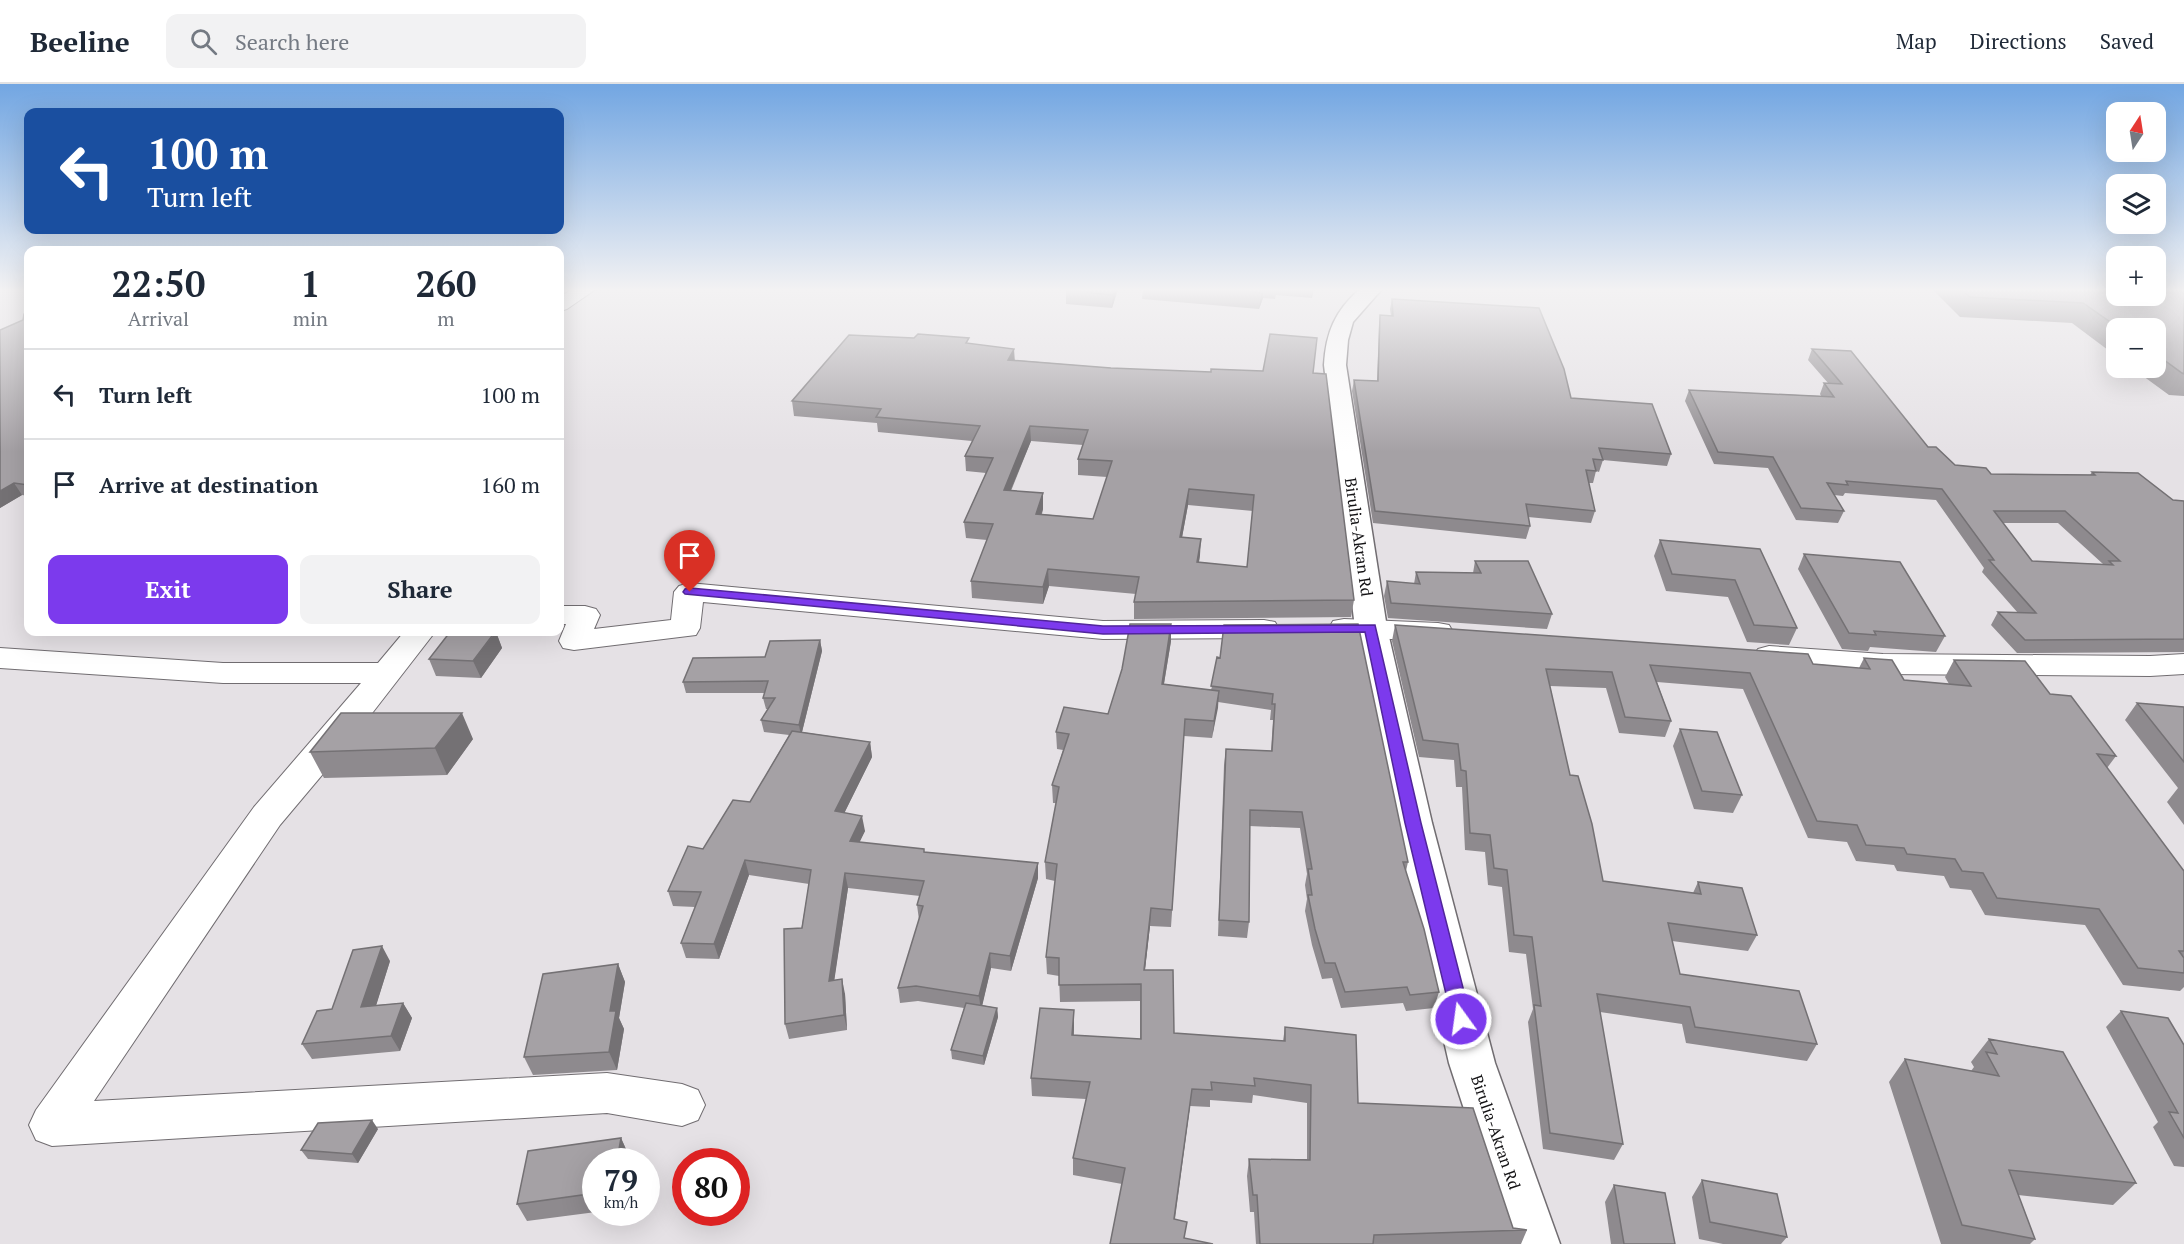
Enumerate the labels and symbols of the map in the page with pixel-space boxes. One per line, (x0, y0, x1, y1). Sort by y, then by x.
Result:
north arrow (2106, 102, 2166, 162)
street label: Birulia-Akran Rd (1340, 476, 1378, 598)
pin (664, 530, 715, 592)
position arrow (1429, 987, 1493, 1051)
street label: Birulia-Akran Rd (1466, 1072, 1526, 1192)
speed limit sign: 80 (672, 1148, 750, 1226)

